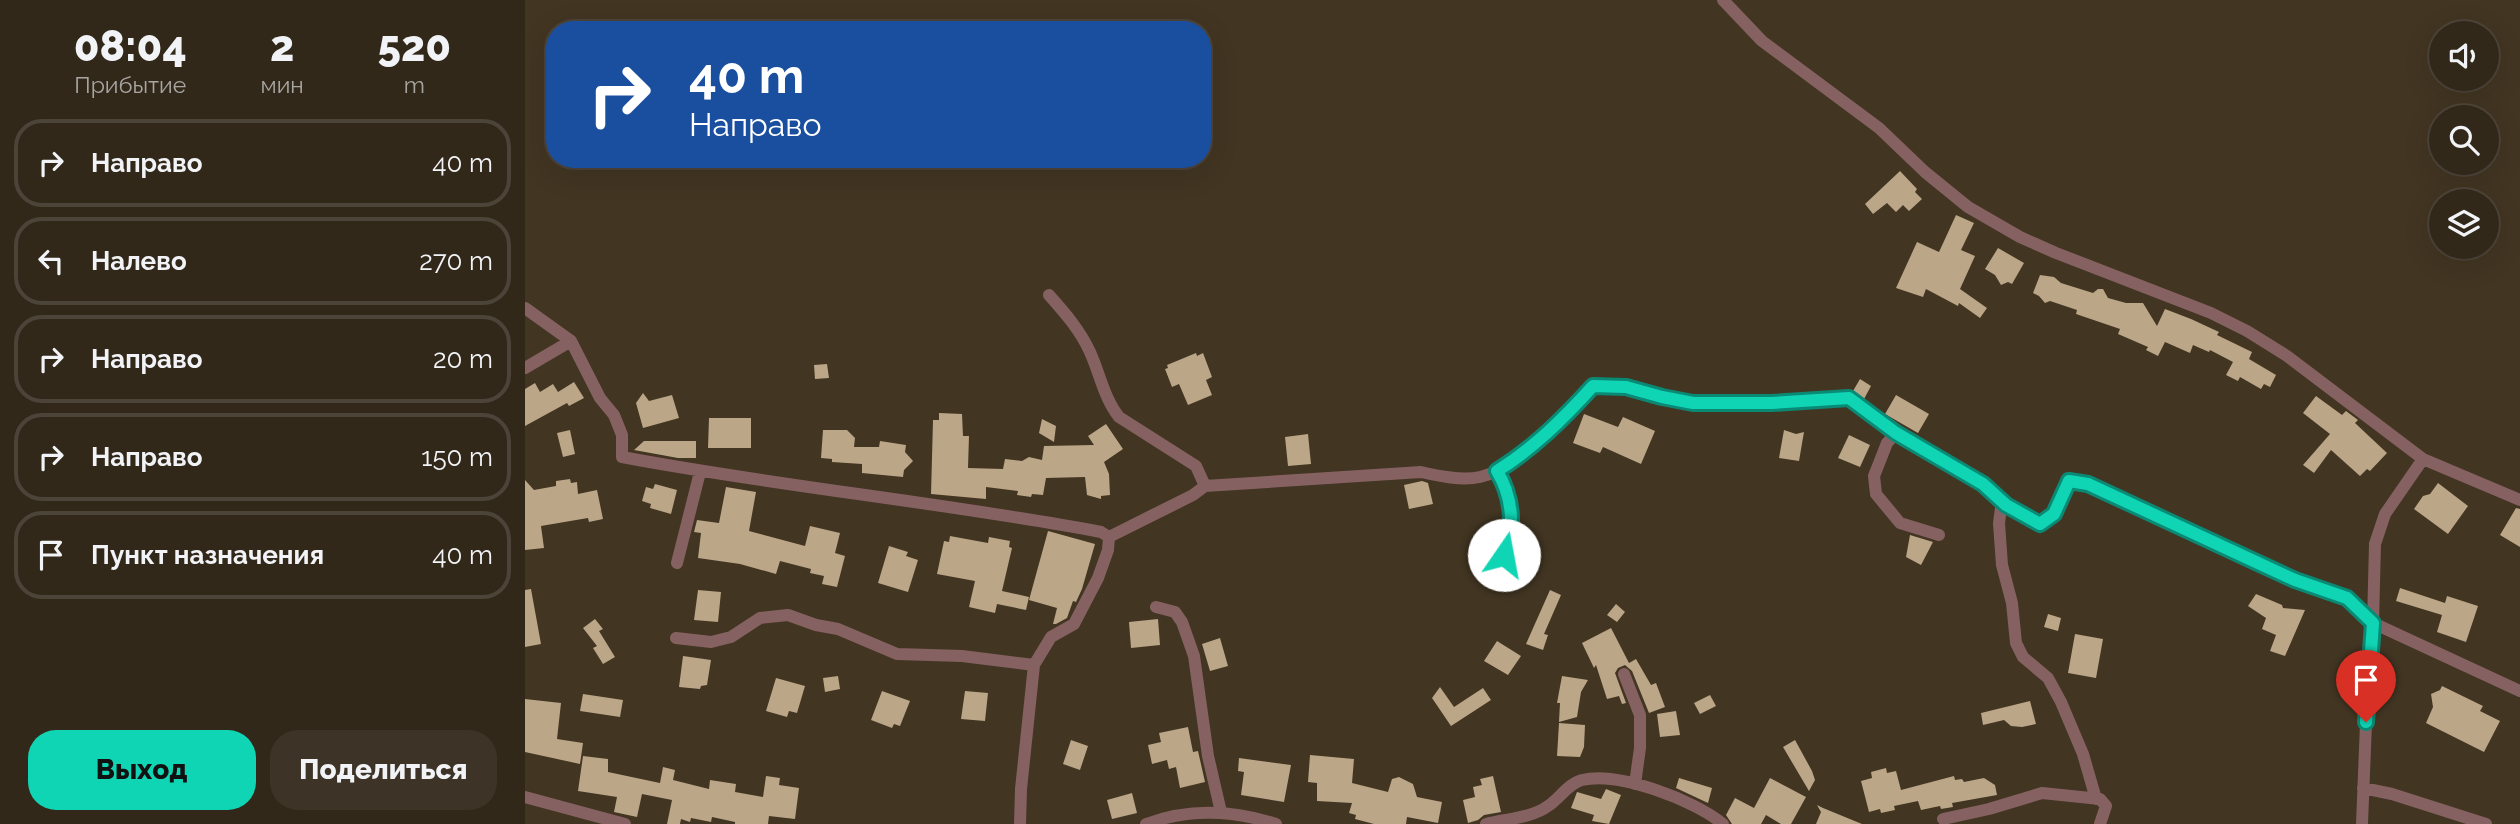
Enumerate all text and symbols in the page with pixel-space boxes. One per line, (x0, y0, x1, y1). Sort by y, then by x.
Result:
map controls (2429, 21, 2499, 259)
button: sound (2429, 21, 2499, 91)
text: 08:04 (74, 22, 187, 71)
text: 2 (270, 22, 294, 71)
text: 520 (378, 22, 451, 71)
text: 40 m (689, 47, 804, 104)
icon: right (574, 49, 665, 140)
text: Прибытие (74, 71, 186, 98)
text: мин (261, 71, 304, 98)
text: m (404, 71, 425, 98)
button: search (2429, 105, 2499, 175)
text: Направо (689, 106, 821, 143)
icon: right (32, 144, 70, 182)
text: Направо (91, 148, 202, 178)
text: 40 m (432, 148, 493, 178)
button: layers (2429, 189, 2499, 259)
icon: left (32, 242, 70, 280)
text: Налево (91, 246, 187, 276)
text: 270 m (419, 246, 493, 276)
icon: right (32, 340, 70, 378)
text: Направо (91, 344, 202, 374)
text: 20 m (433, 344, 493, 374)
icon: right (32, 438, 70, 476)
text: Направо (91, 442, 202, 472)
text: 150 m (421, 442, 493, 472)
position arrow (1467, 518, 1541, 592)
icon: arrive (32, 536, 70, 574)
text: Пункт назначения (91, 540, 324, 570)
text: 40 m (432, 540, 493, 570)
pin (2336, 650, 2396, 722)
icon: arrive (2347, 661, 2385, 699)
button: Выход (28, 730, 256, 810)
button: Поделиться (270, 730, 497, 810)

